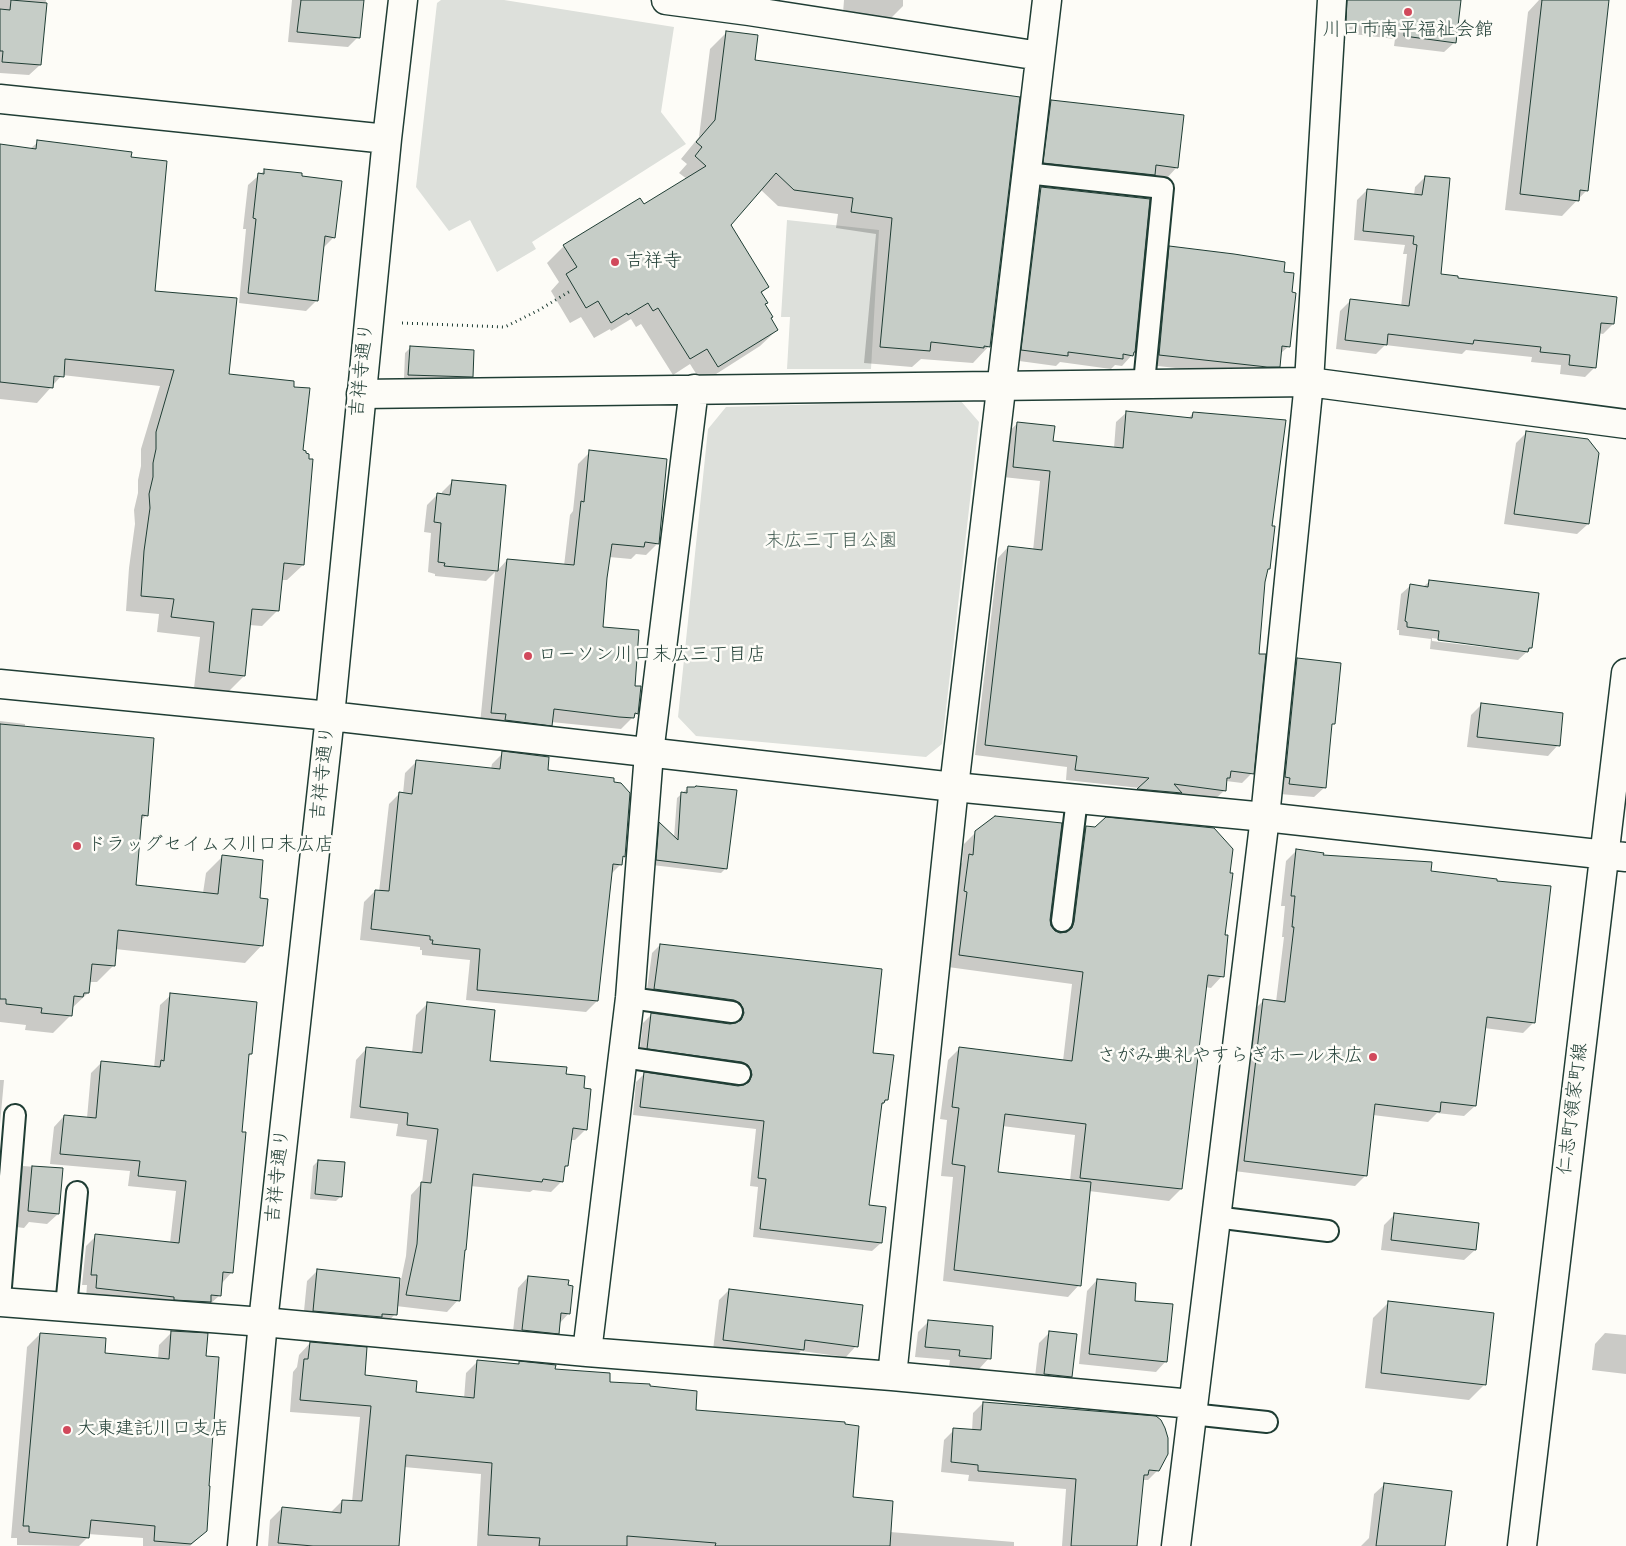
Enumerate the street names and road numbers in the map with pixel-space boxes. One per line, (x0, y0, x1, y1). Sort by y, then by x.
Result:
street label: 吉祥寺通り (347, 322, 379, 418)
street label: 吉祥寺通り (308, 725, 340, 821)
street label: 仁志町領家町線 (1555, 1042, 1593, 1176)
street label: 吉祥寺通り (263, 1128, 295, 1224)

